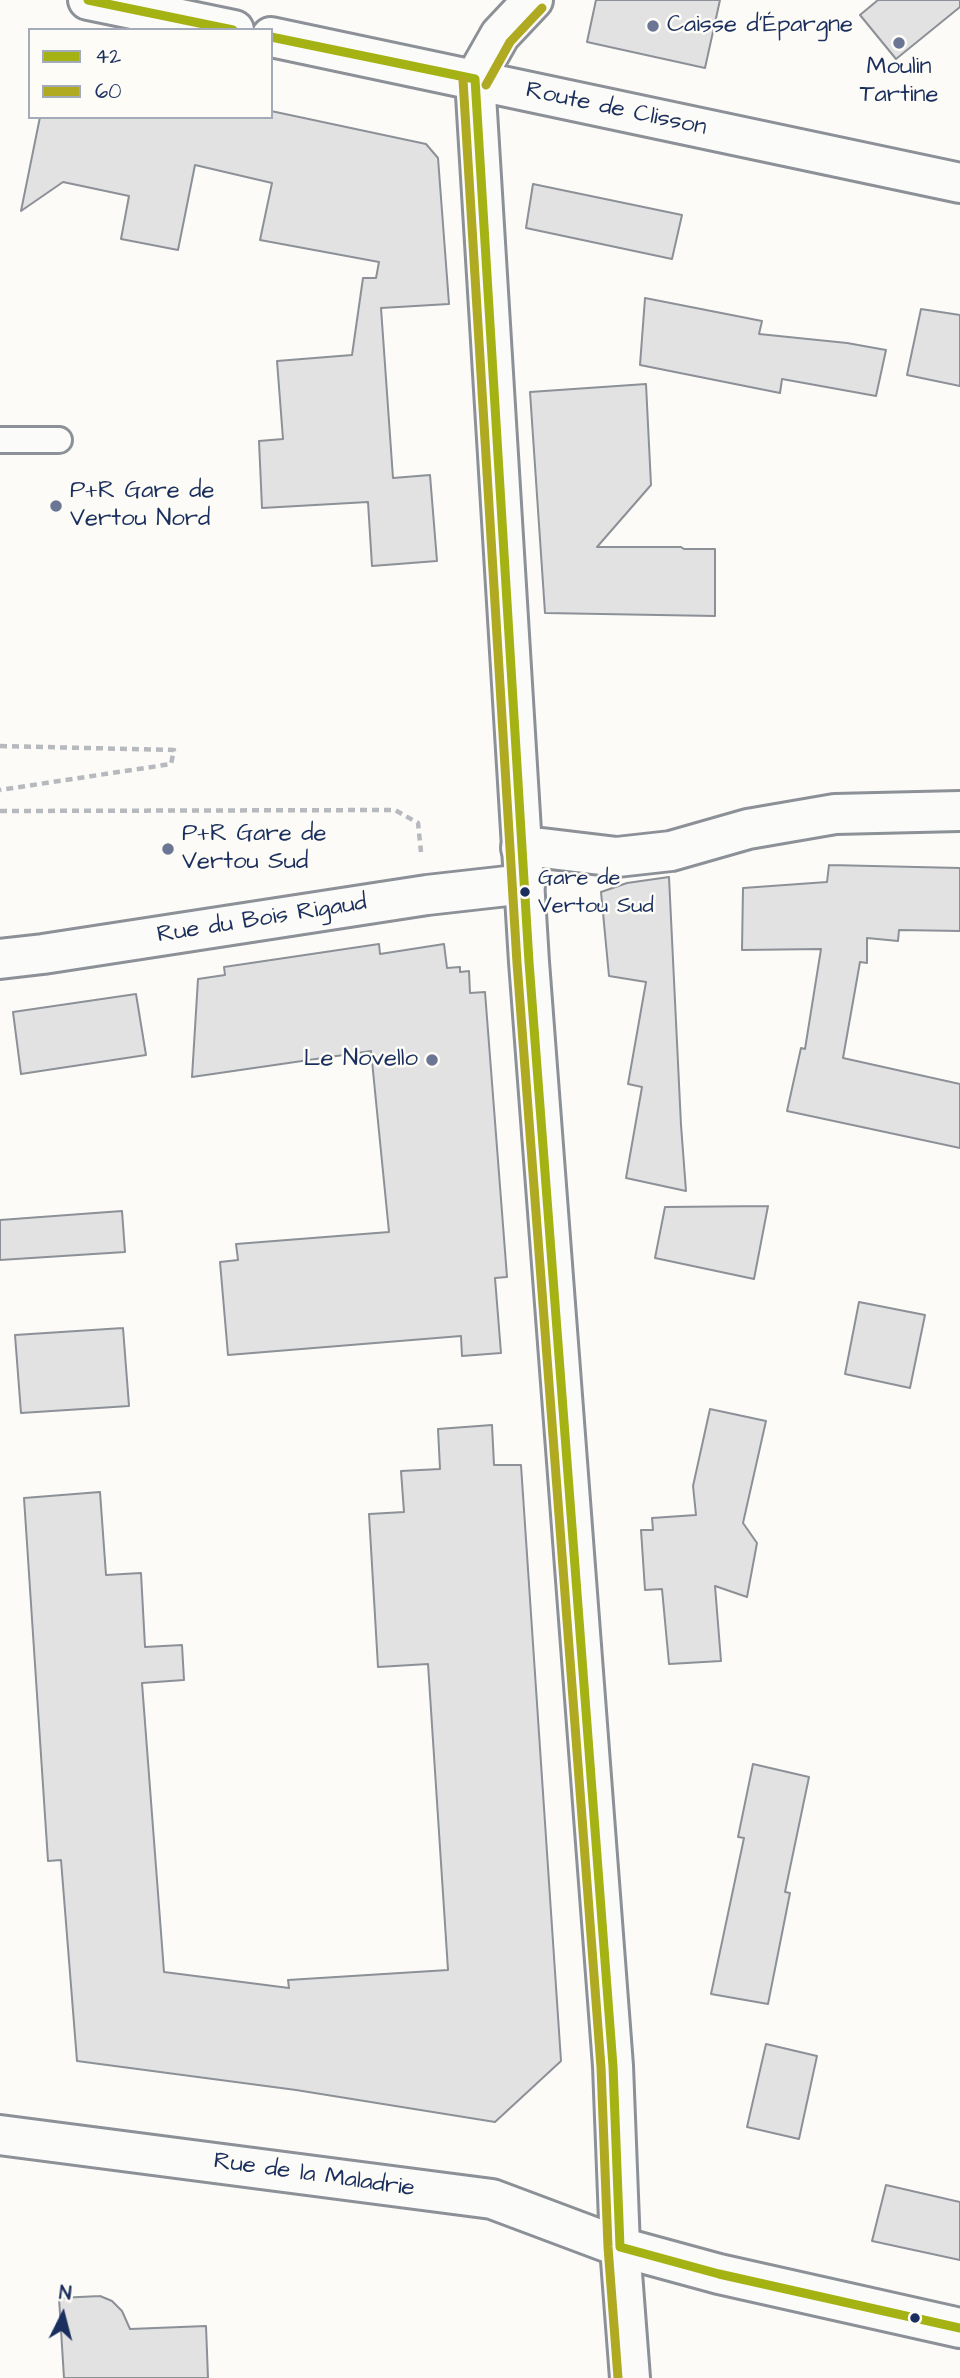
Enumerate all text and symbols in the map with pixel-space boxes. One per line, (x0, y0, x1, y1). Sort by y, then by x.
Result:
place label: Caisse d'Épargne (667, 12, 853, 40)
marker: Caisse d'Épargne (645, 18, 661, 34)
legend (28, 28, 273, 119)
marker: Moulin Tartine (891, 35, 907, 51)
text: 42 (95, 42, 121, 71)
place label: Moulin Tartine (860, 54, 938, 110)
text: 60 (95, 77, 121, 106)
street label: Route de Clisson (523, 77, 709, 143)
place label: P+R Gare de Vertou Nord (70, 478, 215, 534)
marker: P+R Gare de Vertou Nord (48, 498, 64, 514)
place label: P+R Gare de Vertou Sud (182, 821, 327, 877)
marker: P+R Gare de Vertou Sud (160, 841, 176, 857)
place label: Gare de Vertou Sud (538, 866, 654, 917)
marker: Gare de Vertou Sud (518, 885, 532, 899)
street label: Rue du Bois Rigaud (155, 889, 369, 951)
place label: Le Novello (304, 1046, 418, 1074)
marker: Le Novello (424, 1052, 440, 1068)
street label: Rue de la Maladrie (212, 2148, 416, 2204)
north arrow (28, 2280, 98, 2350)
text: N (58, 2280, 73, 2308)
unlabelled marker (908, 2311, 922, 2325)

